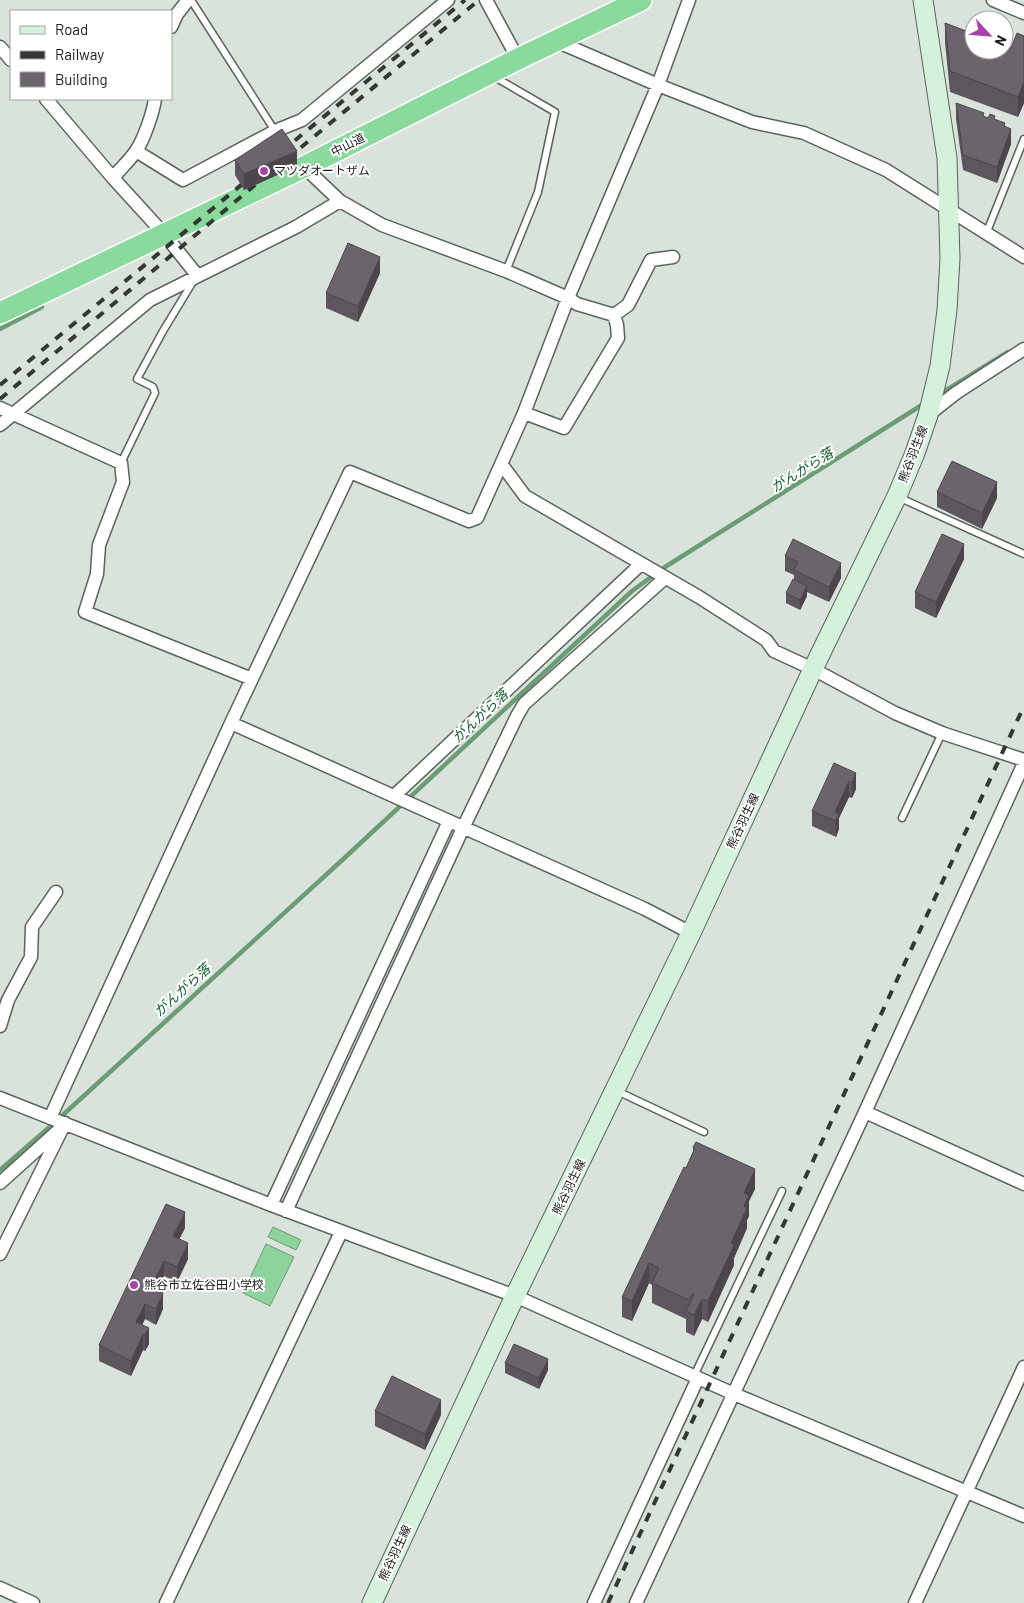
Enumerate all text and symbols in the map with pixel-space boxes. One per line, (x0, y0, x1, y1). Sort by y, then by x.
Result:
legend (10, 10, 172, 100)
north arrow (964, 10, 1014, 60)
text: Road (55, 20, 88, 38)
text: N (991, 33, 1011, 49)
text: Railway (55, 45, 104, 63)
text: Building (55, 70, 108, 88)
street label: 中山道 (328, 130, 367, 159)
place label: マツダオートザム (274, 163, 370, 177)
marker: マツダオートザム (258, 165, 270, 177)
street label: 熊谷羽生線 (895, 423, 929, 484)
water label: がんがら落 (768, 443, 838, 495)
water label: がんがら落 (448, 684, 513, 746)
street label: 熊谷羽生線 (723, 790, 761, 851)
water label: がんがら落 (150, 959, 215, 1019)
street label: 熊谷羽生線 (549, 1157, 588, 1217)
place label: 熊谷市立佐谷田小学校 (144, 1277, 264, 1291)
marker: 熊谷市立佐谷田小学校 (128, 1279, 140, 1291)
street label: 熊谷羽生線 (375, 1522, 413, 1583)

